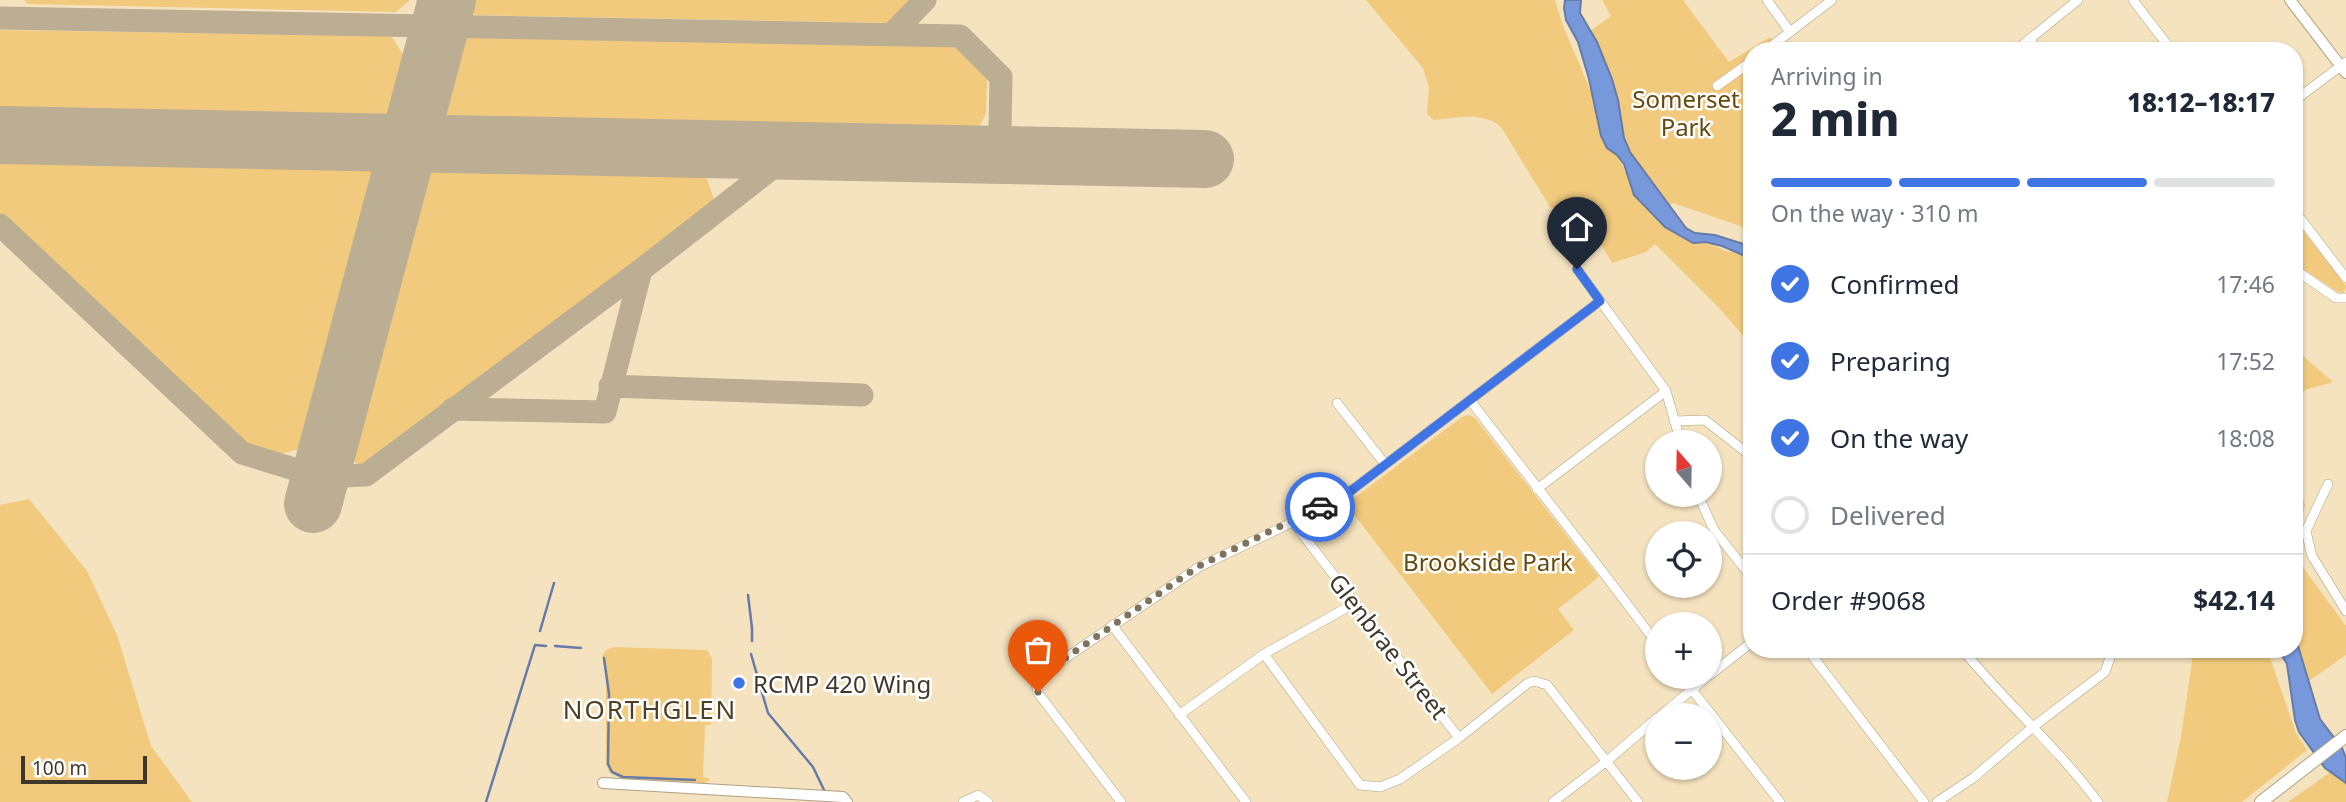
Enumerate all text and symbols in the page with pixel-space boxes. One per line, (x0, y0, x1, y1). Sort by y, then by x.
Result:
text: Arriving in (1771, 60, 1883, 92)
park label: Somerset Park (1632, 82, 1740, 143)
text: 18:12–18:17 (2127, 84, 2275, 120)
text: 2 min (1771, 87, 1900, 149)
pin (1547, 197, 1607, 269)
text: On the way · 310 m (1771, 197, 1978, 229)
icon: home (1558, 208, 1596, 246)
icon: check (1771, 265, 1809, 303)
text: Confirmed (1830, 266, 1960, 302)
text: 17:46 (2216, 268, 2275, 300)
icon: check (1771, 342, 1809, 380)
text: Preparing (1830, 343, 1951, 379)
text: 17:52 (2216, 345, 2275, 377)
icon: check (1771, 419, 1809, 457)
text: On the way (1830, 420, 1968, 456)
text: 18:08 (2216, 422, 2275, 454)
north arrow (1645, 430, 1722, 508)
map controls (1645, 430, 1722, 780)
courier (1285, 472, 1355, 542)
icon: car (1301, 488, 1339, 526)
text: Delivered (1830, 497, 1946, 533)
button: locate (1645, 521, 1722, 598)
park label: Brookside Park (1403, 545, 1573, 578)
street label: Glenbrae Street (1322, 566, 1457, 726)
text: Order #9068 (1771, 582, 1926, 618)
text: $42.14 (2193, 582, 2275, 618)
button: + (1645, 612, 1722, 689)
pin (1008, 620, 1068, 692)
icon: bag (1019, 631, 1057, 669)
place label: RCMP 420 Wing (753, 667, 931, 700)
marker: RCMP 420 Wing (731, 675, 747, 691)
district label: NORTHGLEN (563, 691, 737, 727)
button: − (1645, 703, 1722, 780)
scale bar (21, 753, 147, 785)
text: 100 m (32, 755, 87, 781)

